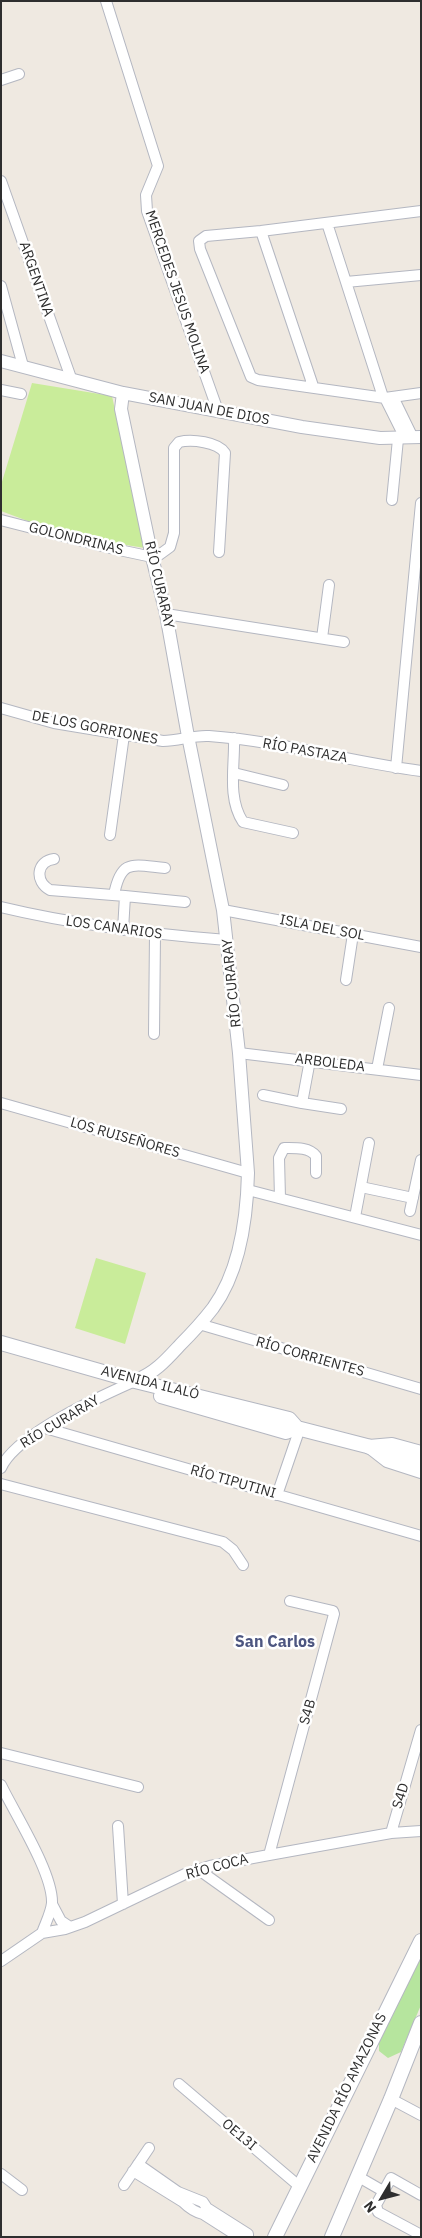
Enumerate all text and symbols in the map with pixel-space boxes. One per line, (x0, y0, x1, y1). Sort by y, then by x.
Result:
street label: MERCEDES JESUS MOLINA (141, 208, 213, 376)
street label: ARGENTINA (15, 239, 57, 319)
street label: SAN JUAN DE DIOS (147, 389, 271, 429)
street label: GOLONDRINAS (27, 519, 125, 559)
street label: RÍO CURARAY (141, 540, 177, 630)
street label: DE LOS GORRIONES (31, 708, 159, 748)
street label: RÍO PASTAZA (261, 735, 349, 767)
street label: ISLA DEL SOL (278, 912, 366, 944)
street label: LOS CANARIOS (65, 913, 163, 943)
street label: RÍO CURARAY (219, 938, 245, 1028)
street label: ARBOLEDA (294, 1050, 366, 1076)
street label: LOS RUISEÑORES (68, 1114, 182, 1162)
street label: RÍO CORRIENTES (254, 1333, 366, 1381)
street label: AVENIDA ILALÓ (99, 1363, 201, 1403)
street label: RÍO CURARAY (17, 1392, 103, 1452)
street label: RÍO TIPUTINI (188, 1462, 278, 1502)
district label: San Carlos (235, 1632, 315, 1652)
street label: S4B (296, 1697, 320, 1727)
street label: S4D (389, 1781, 413, 1811)
street label: RÍO COCA (184, 1851, 250, 1883)
street label: AVENIDA RÍO AMAZONAS (304, 2011, 390, 2165)
street label: OE13I (218, 2116, 260, 2154)
north arrow (357, 2173, 407, 2223)
text: N (360, 2198, 380, 2216)

